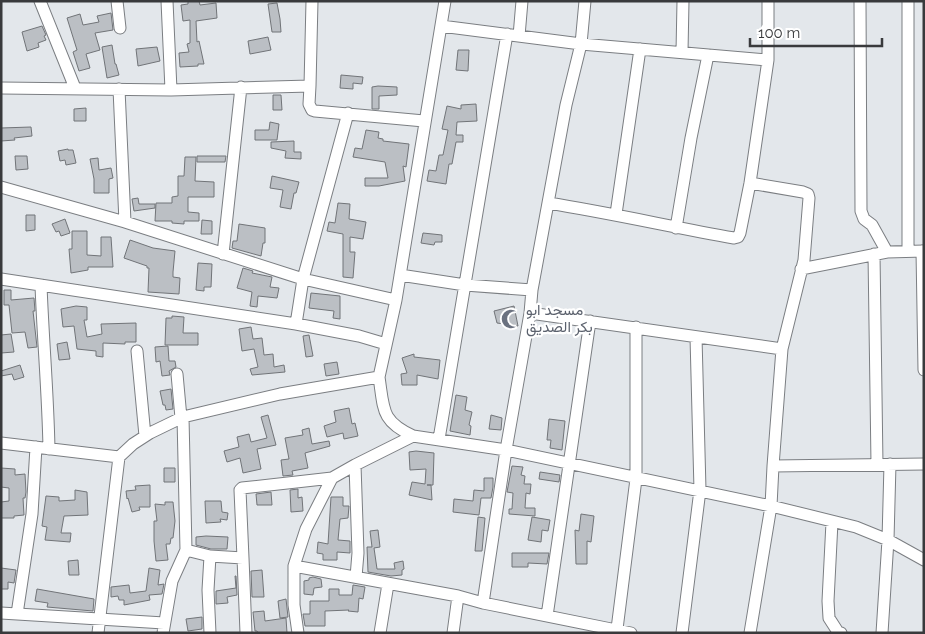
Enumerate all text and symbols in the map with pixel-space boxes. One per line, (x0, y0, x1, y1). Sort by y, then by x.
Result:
scale bar (750, 15, 882, 47)
text: 100 m (758, 24, 800, 42)
place label: مسجد ابو بكر الصديق (526, 301, 593, 337)
mosque icon: مسجد ابو بكر الصديق (500, 308, 522, 330)

